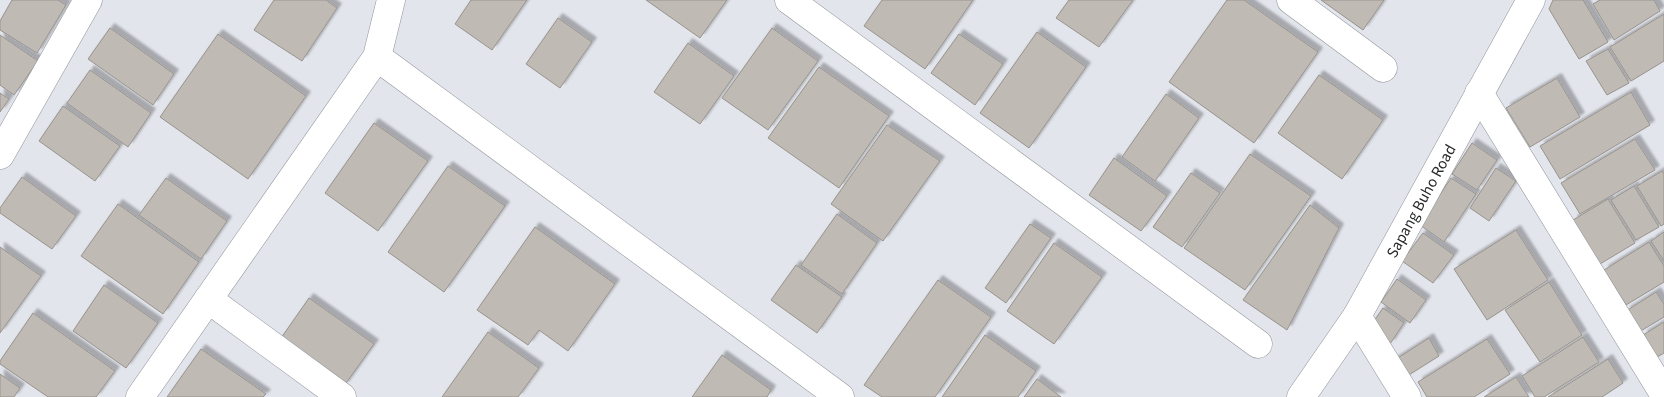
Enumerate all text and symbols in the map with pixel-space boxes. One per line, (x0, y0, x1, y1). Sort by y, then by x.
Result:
street label: Sapang Buho Road (1381, 141, 1461, 262)

